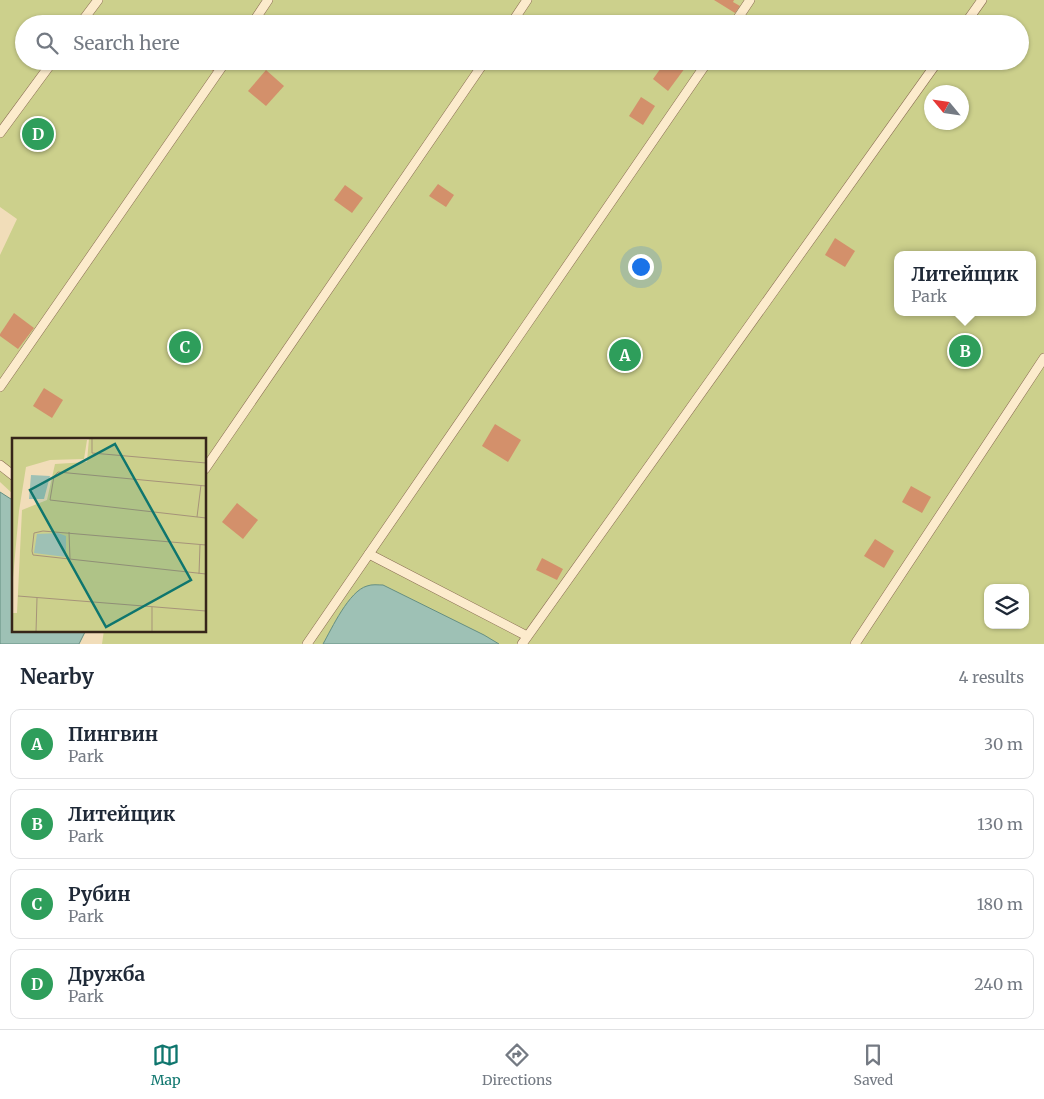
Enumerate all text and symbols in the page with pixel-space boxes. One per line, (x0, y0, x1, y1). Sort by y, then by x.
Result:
search box (15, 15, 1029, 70)
icon: search (33, 29, 61, 57)
text: Search here (73, 31, 180, 55)
north arrow (924, 85, 969, 130)
pin: D (22, 115, 54, 153)
popup (894, 251, 1036, 316)
your location (628, 254, 654, 280)
text: Литейщик (911, 262, 1019, 286)
text: Park (911, 286, 947, 306)
pin: C (169, 328, 201, 366)
pin: B (949, 332, 981, 370)
pin: A (609, 336, 641, 374)
inset map (12, 438, 206, 632)
map controls (984, 584, 1029, 629)
button: layers (984, 584, 1029, 629)
text: Nearby (20, 663, 94, 690)
text: 4 results (958, 667, 1024, 687)
text: Пингвин (68, 722, 158, 746)
text: A (31, 734, 43, 754)
text: 30 m (984, 734, 1023, 754)
text: Park (68, 746, 104, 766)
text: Литейщик (68, 802, 175, 826)
text: B (31, 814, 43, 834)
text: 130 m (977, 814, 1023, 834)
text: Park (68, 826, 104, 846)
text: Рубин (68, 882, 131, 906)
text: C (32, 894, 42, 914)
text: 180 m (977, 894, 1023, 914)
text: Park (68, 906, 104, 926)
text: Дружба (68, 962, 145, 986)
text: D (31, 974, 43, 994)
text: 240 m (974, 974, 1023, 994)
text: Park (68, 986, 104, 1006)
tab: Map (151, 1041, 181, 1089)
tab: Directions (482, 1041, 552, 1089)
tab: Saved (854, 1041, 893, 1089)

